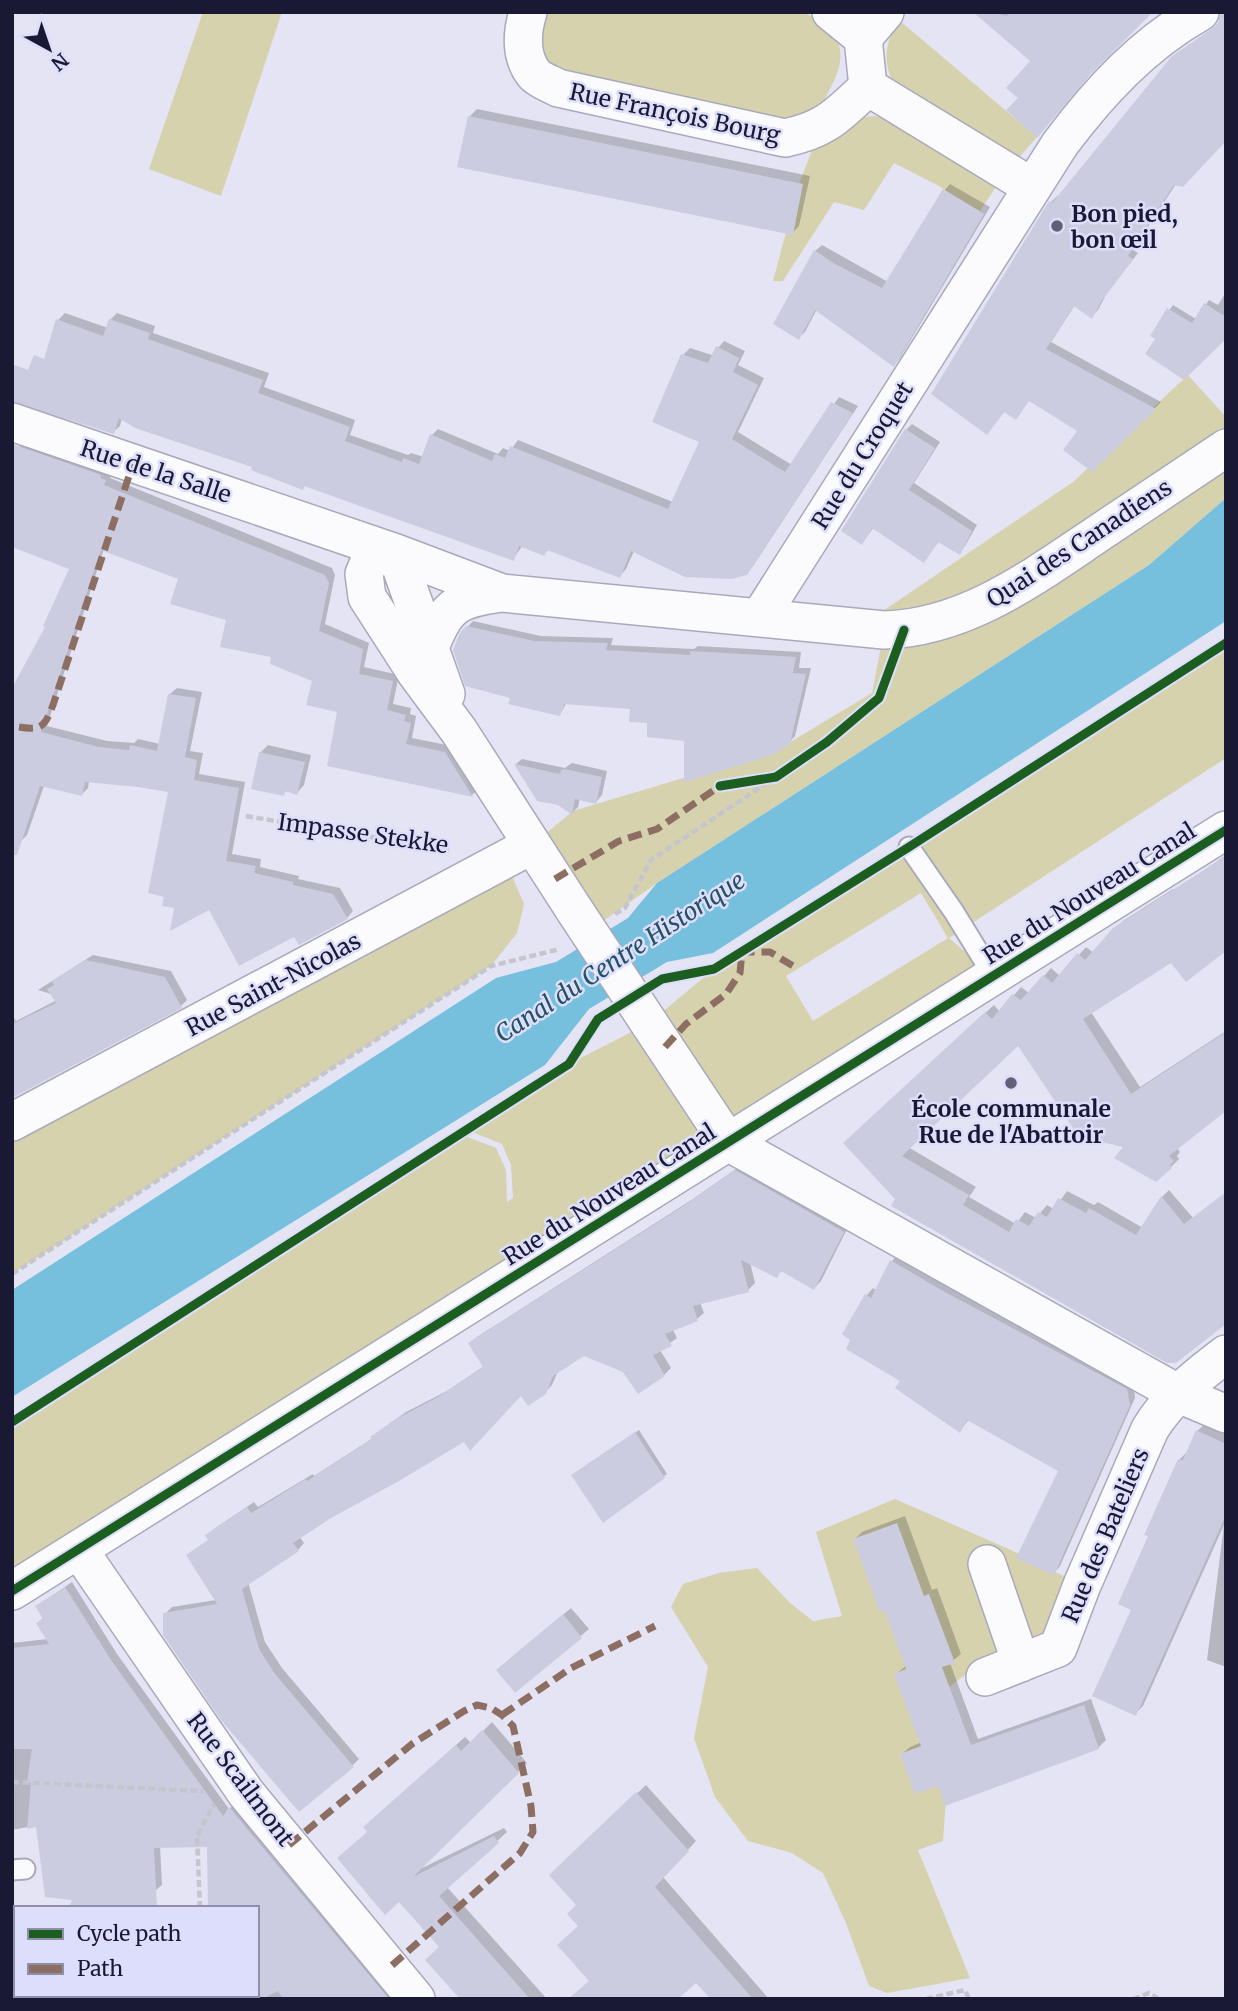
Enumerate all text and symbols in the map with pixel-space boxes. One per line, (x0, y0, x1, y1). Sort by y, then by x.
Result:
north arrow (14, 14, 84, 84)
text: N (46, 48, 73, 76)
street label: Rue François Bourg (567, 76, 783, 150)
place label: Bon pied, bon œil (1071, 199, 1178, 254)
marker: Bon pied, bon œil (1049, 218, 1065, 234)
street label: Rue du Croquet (805, 376, 919, 534)
street label: Rue de la Salle (77, 433, 235, 509)
street label: Quai des Canadiens (981, 472, 1177, 614)
street label: Impasse Stekke (276, 807, 450, 859)
street label: Rue du Nouveau Canal (977, 816, 1201, 970)
water label: Canal du Centre Historique (489, 865, 751, 1049)
street label: Rue Saint-Nicolas (180, 926, 366, 1042)
marker: École communale Rue de l'Abattoir (1003, 1075, 1019, 1091)
place label: École communale Rue de l'Abattoir (911, 1094, 1111, 1149)
street label: Rue du Nouveau Canal (497, 1117, 721, 1271)
street label: Rue des Bateliers (1055, 1443, 1155, 1627)
street label: Rue Scailmont (181, 1706, 301, 1852)
legend (14, 1906, 259, 1997)
text: Cycle path (77, 1920, 181, 1947)
text: Path (77, 1955, 123, 1982)

